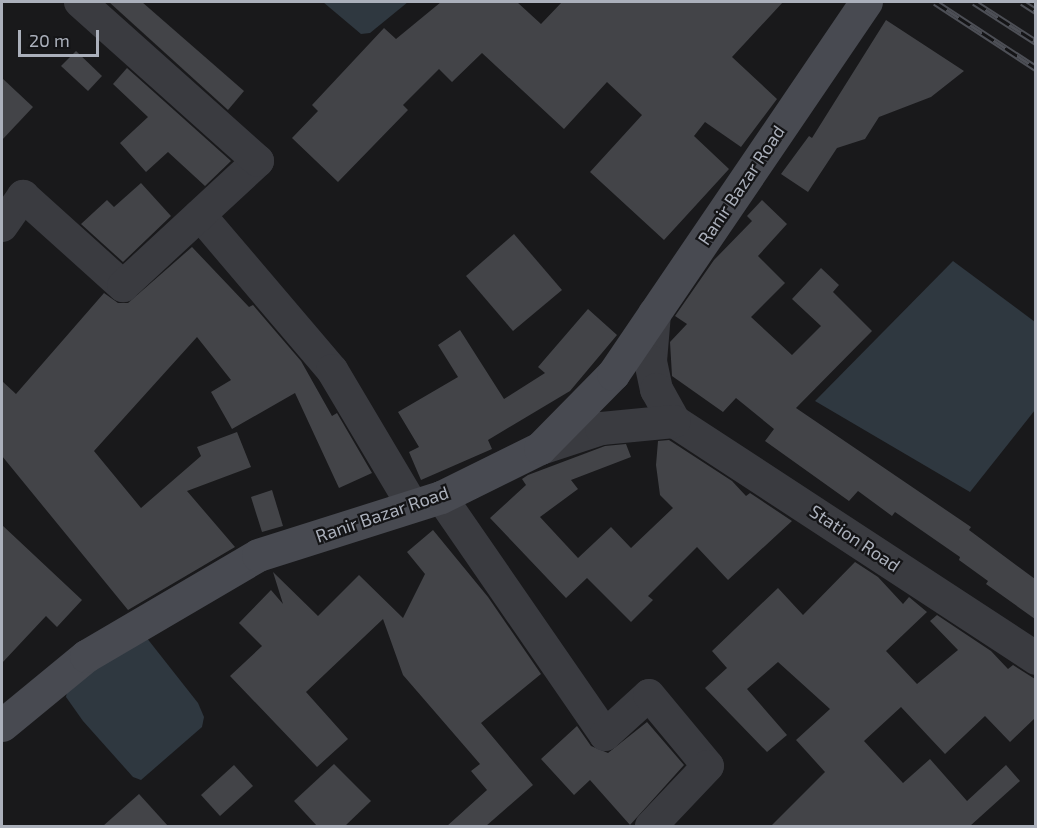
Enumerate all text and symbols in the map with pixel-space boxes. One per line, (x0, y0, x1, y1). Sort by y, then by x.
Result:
scale bar (21, 18, 102, 56)
text: 20 m (29, 29, 70, 51)
street label: Ranir Bazar Road (693, 121, 789, 249)
street label: Ranir Bazar Road (312, 481, 452, 547)
street label: Station Road (806, 500, 904, 576)

